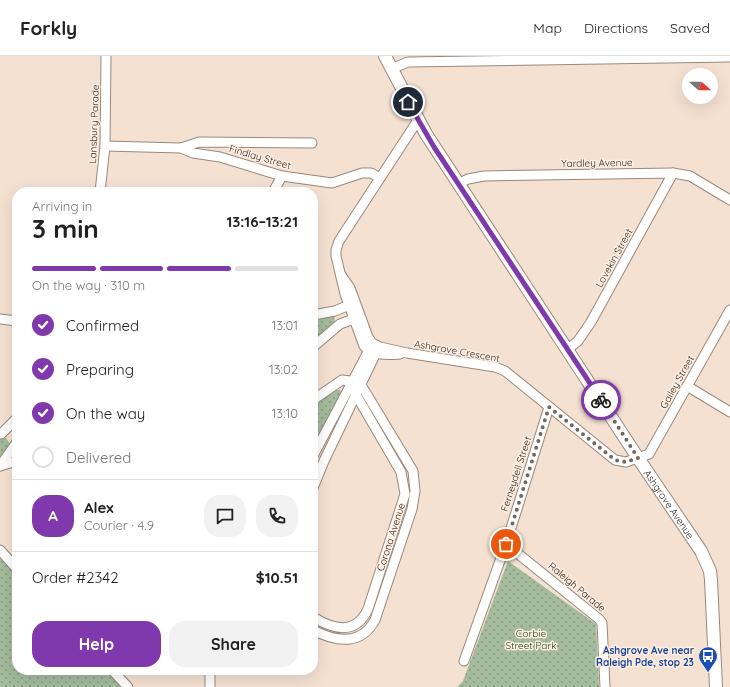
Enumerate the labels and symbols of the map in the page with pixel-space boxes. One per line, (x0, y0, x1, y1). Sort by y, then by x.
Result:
north arrow (682, 68, 718, 104)
street label: Lansbury Parade (86, 84, 102, 164)
pin (391, 85, 425, 119)
street label: Findlay Street (228, 142, 293, 172)
street label: Yardley Avenue (561, 156, 633, 170)
street label: Lovekin Street (592, 226, 636, 290)
street label: Ashgrove Crescent (413, 337, 501, 365)
street label: Gailey Street (657, 353, 697, 411)
courier (581, 380, 621, 420)
street label: Ferneydell Street (498, 434, 534, 513)
street label: Ashgrove Avenue (641, 467, 697, 541)
street label: Corona Avenue (374, 501, 408, 573)
pin (489, 527, 523, 561)
street label: Raleigh Parade (546, 559, 609, 615)
park label: Corbie Street Park (505, 627, 557, 652)
place label: Ashgrove Ave near Raleigh Pde, stop 23 (596, 644, 695, 669)
bus stop icon: Ashgrove Ave near Raleigh Pde, stop 23 (697, 645, 719, 673)

